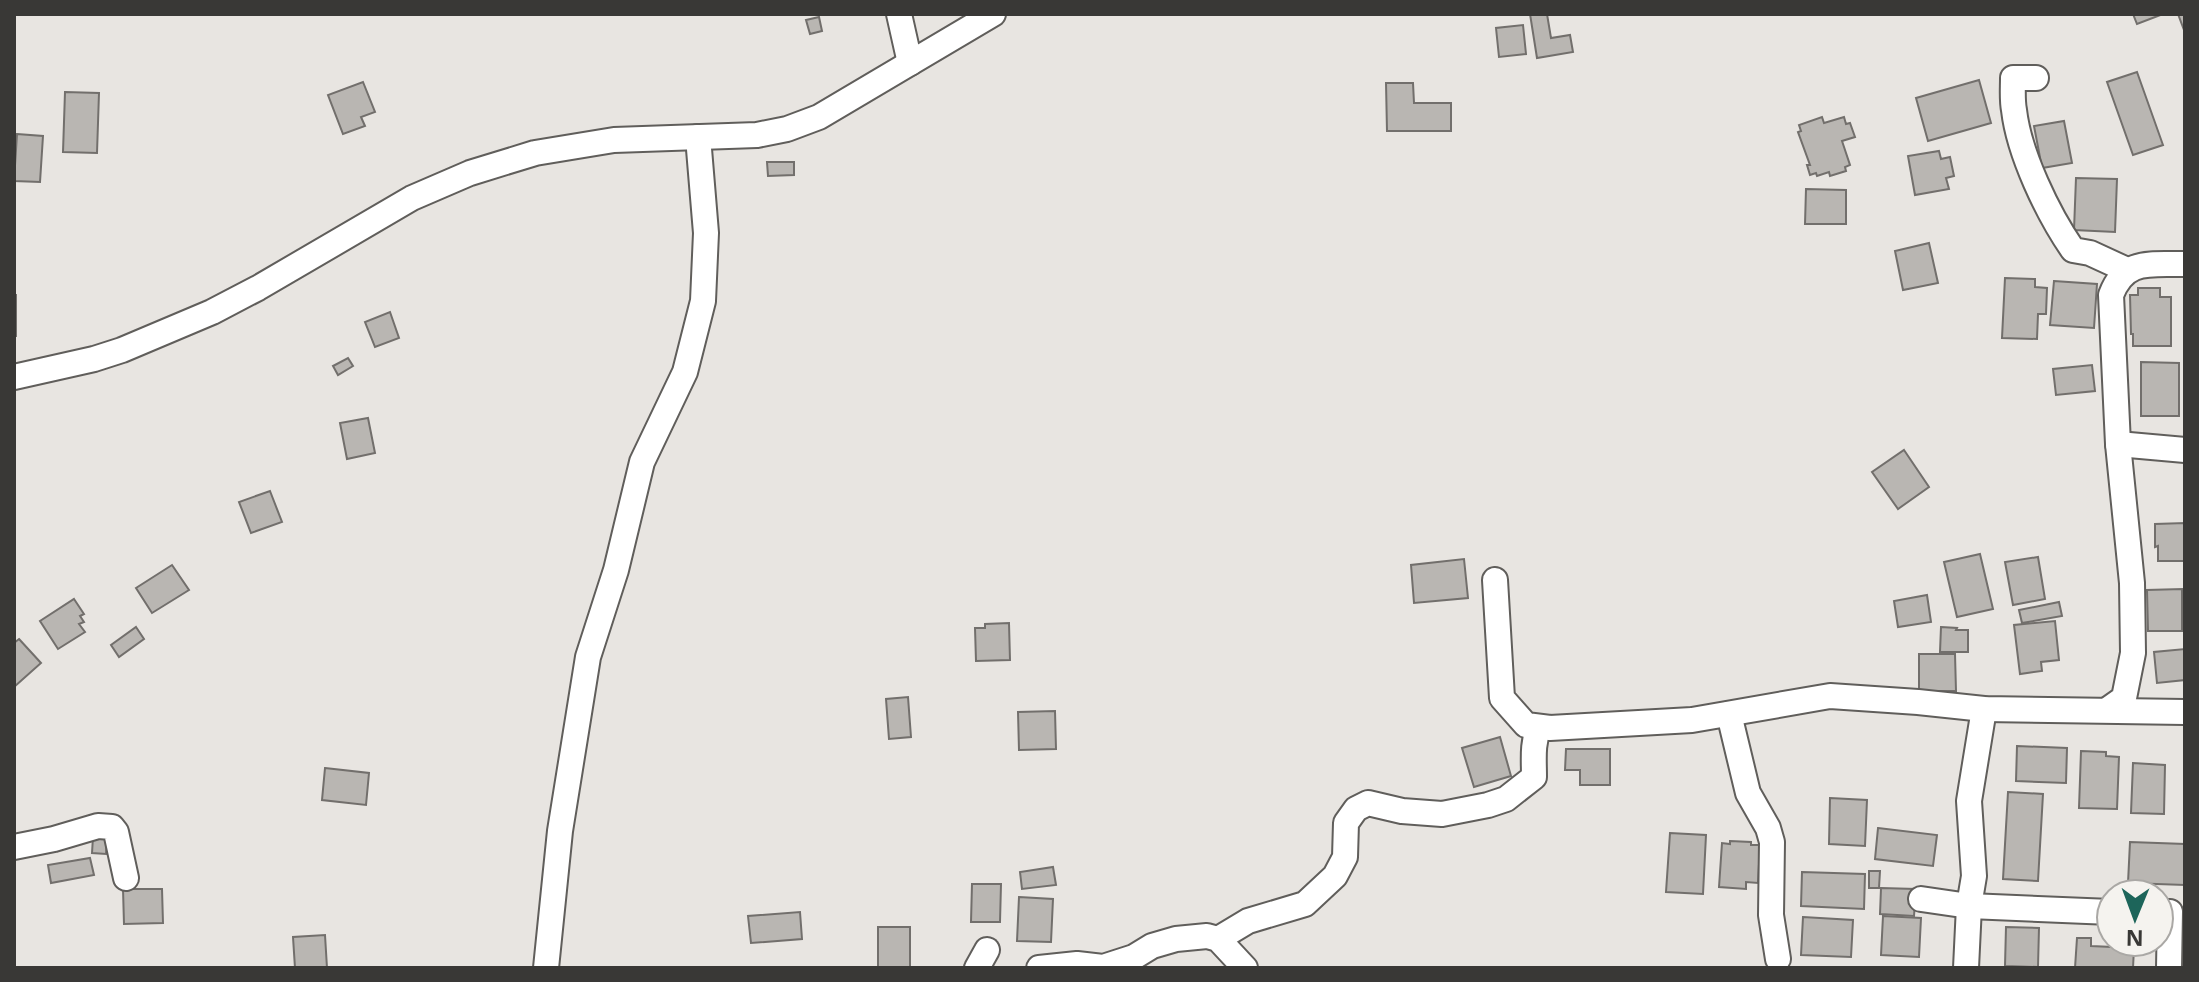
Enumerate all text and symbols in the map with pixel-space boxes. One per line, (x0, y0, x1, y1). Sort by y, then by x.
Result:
north arrow (2095, 878, 2175, 958)
text: N (2125, 924, 2144, 954)

